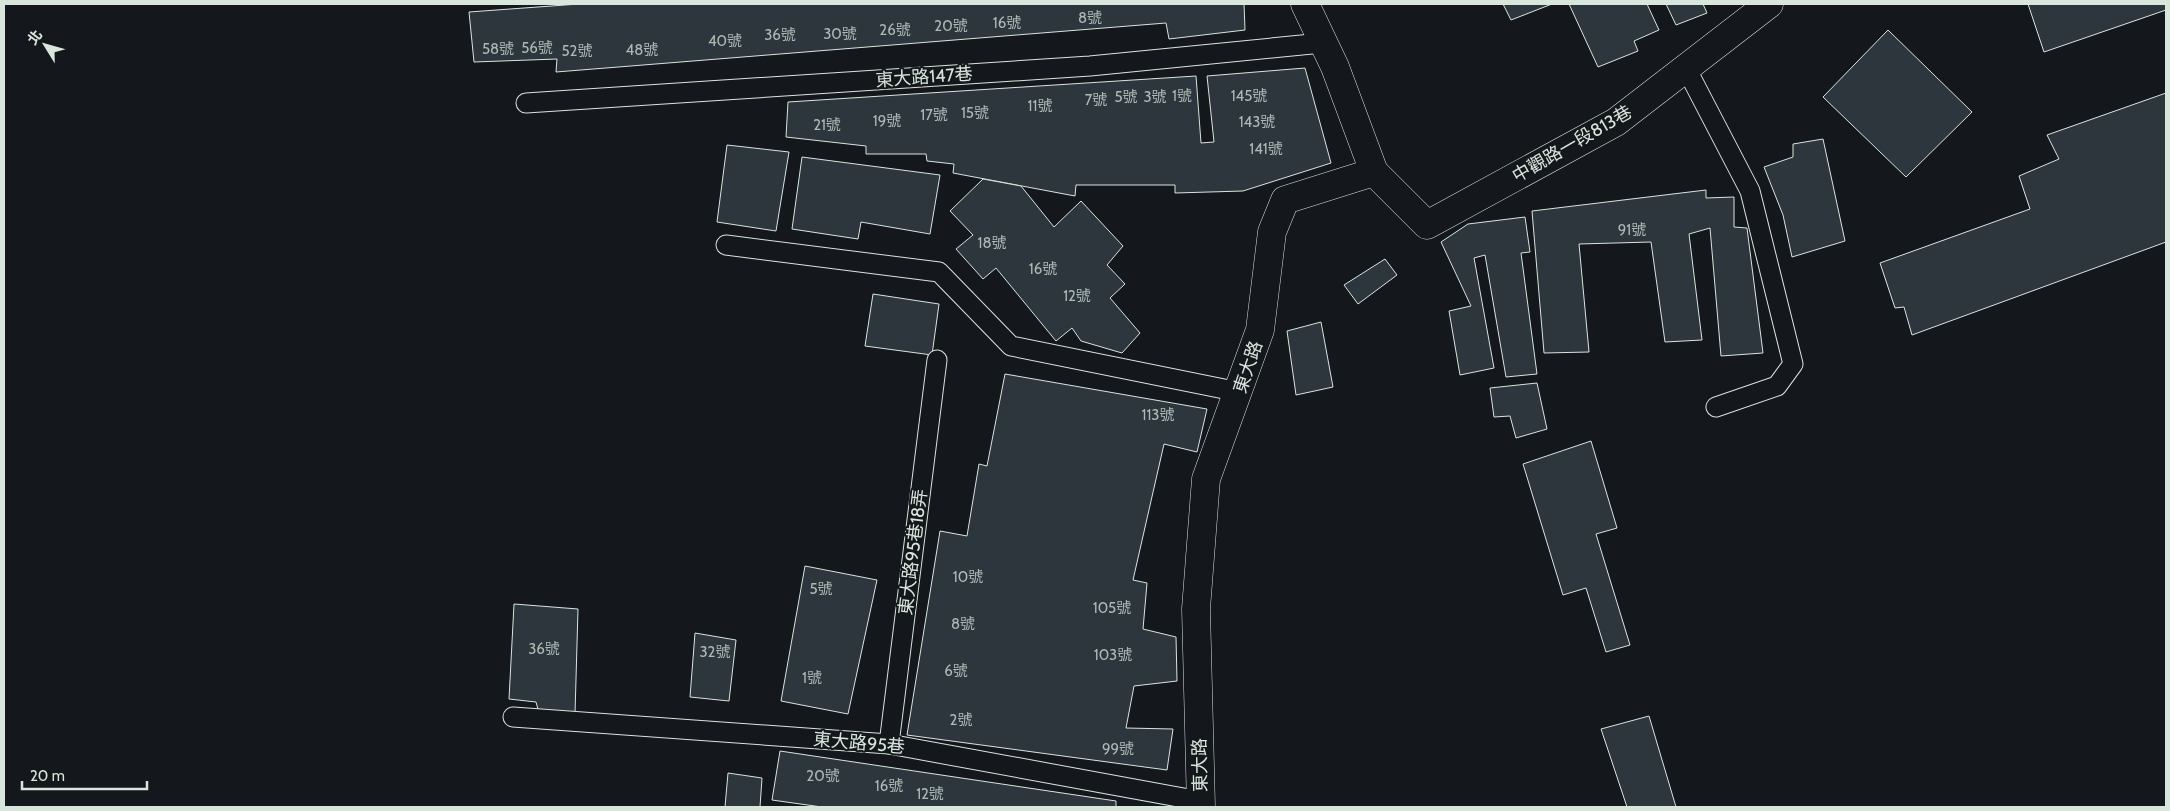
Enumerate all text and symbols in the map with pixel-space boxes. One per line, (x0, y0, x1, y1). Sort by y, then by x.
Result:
house number: 8號 (1078, 9, 1102, 27)
house number: 16號 (993, 14, 1021, 32)
house number: 20號 (934, 17, 968, 35)
north arrow (20, 20, 70, 70)
house number: 26號 (879, 21, 911, 39)
house number: 30號 (823, 25, 857, 43)
text: 北 (23, 26, 46, 48)
house number: 36號 (764, 26, 796, 44)
house number: 40號 (708, 32, 742, 50)
house number: 56號 (521, 39, 553, 57)
house number: 58號 (482, 40, 514, 58)
house number: 48號 (626, 41, 658, 59)
house number: 52號 (562, 42, 592, 60)
street label: 東大路147巷 (875, 63, 973, 91)
house number: 1號 (1172, 87, 1192, 105)
house number: 145號 (1231, 87, 1267, 105)
house number: 5號 (1114, 88, 1138, 106)
house number: 3號 (1143, 88, 1167, 106)
house number: 7號 (1085, 91, 1107, 109)
house number: 11號 (1028, 97, 1052, 115)
street label: 中觀路一段813巷 (1508, 101, 1636, 187)
house number: 15號 (961, 104, 989, 122)
house number: 17號 (920, 106, 948, 124)
house number: 19號 (873, 112, 901, 130)
house number: 143號 (1239, 113, 1275, 131)
house number: 21號 (813, 116, 841, 134)
house number: 141號 (1249, 140, 1283, 158)
house number: 91號 (1618, 221, 1646, 239)
house number: 18號 (978, 234, 1006, 252)
house number: 16號 (1029, 260, 1057, 278)
house number: 12號 (1063, 287, 1091, 305)
street label: 東大路 (1229, 338, 1267, 396)
house number: 113號 (1142, 406, 1174, 424)
street label: 東大路95巷18弄 (894, 488, 932, 616)
house number: 10號 (953, 568, 983, 586)
house number: 5號 (809, 580, 833, 598)
house number: 105號 (1093, 599, 1131, 617)
house number: 8號 (951, 615, 975, 633)
house number: 36號 (528, 640, 560, 658)
house number: 32號 (700, 643, 730, 661)
house number: 103號 (1094, 646, 1132, 664)
house number: 6號 (944, 662, 968, 680)
house number: 1號 (802, 669, 822, 687)
house number: 2號 (950, 711, 972, 729)
street label: 東大路95巷 (812, 728, 906, 758)
street label: 東大路 (1189, 738, 1211, 792)
house number: 99號 (1102, 740, 1134, 758)
scale bar (22, 758, 148, 790)
text: 20 m (30, 767, 65, 785)
house number: 20號 (806, 767, 840, 785)
house number: 16號 (875, 777, 903, 795)
house number: 12號 (916, 785, 944, 803)

